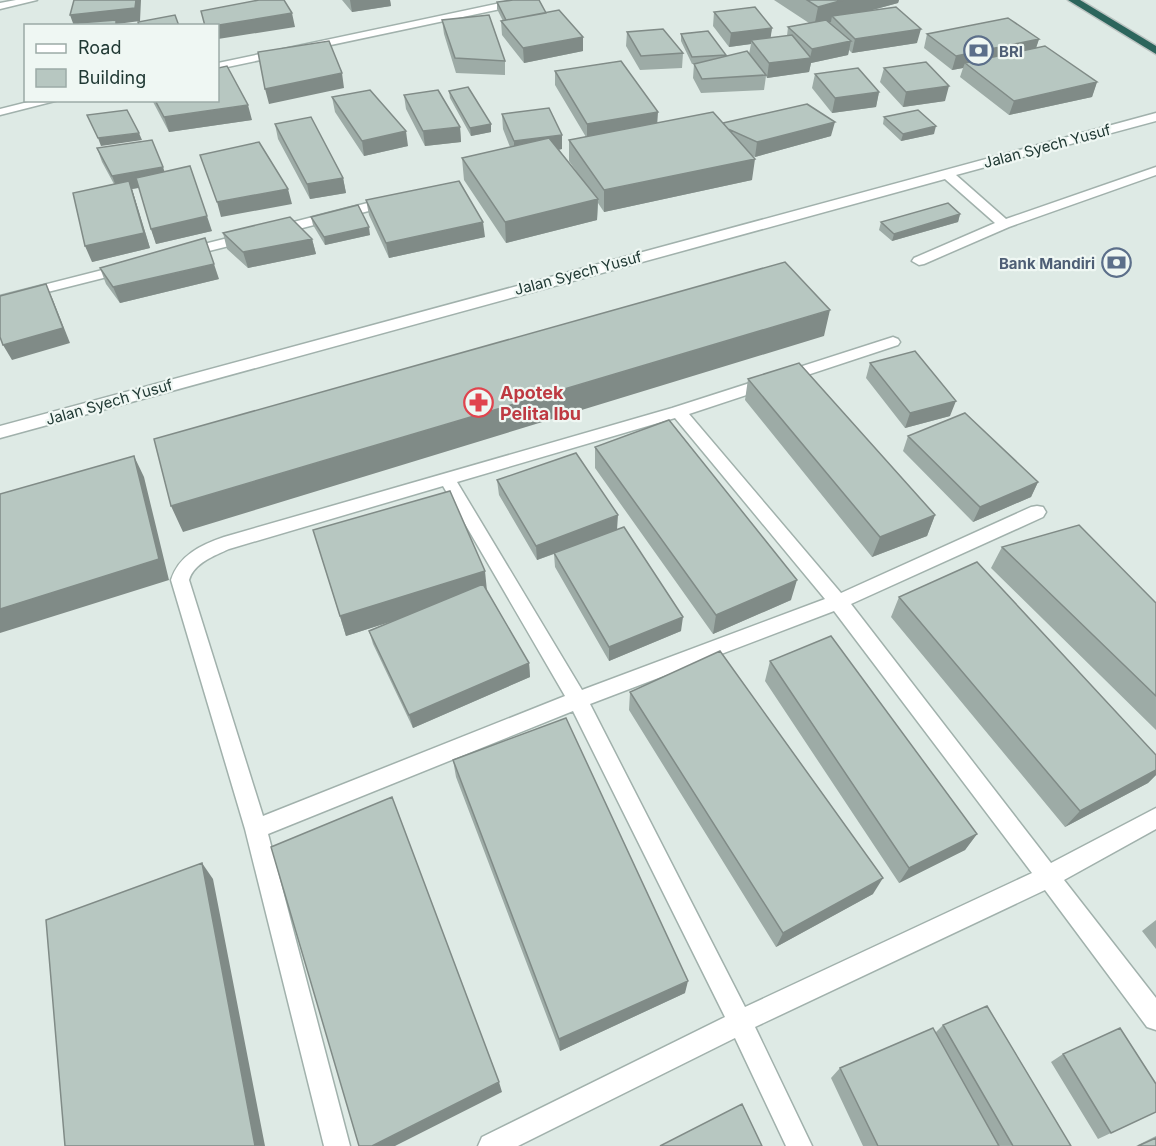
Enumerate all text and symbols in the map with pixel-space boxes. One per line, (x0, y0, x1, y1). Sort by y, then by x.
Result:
legend (24, 24, 219, 102)
bank icon: BRI (962, 35, 994, 67)
text: Road (78, 37, 121, 58)
place label: BRI (999, 42, 1023, 61)
text: Building (78, 67, 146, 88)
street label: Jalan Syech Yusuf (981, 120, 1113, 172)
street label: Jalan Syech Yusuf (512, 247, 644, 299)
bank icon: Bank Mandiri (1100, 247, 1132, 279)
place label: Bank Mandiri (999, 254, 1095, 273)
street label: Jalan Syech Yusuf (43, 375, 175, 429)
place label: Apotek Pelita Ibu (500, 382, 581, 424)
pharmacy icon: Apotek Pelita Ibu (463, 386, 495, 418)

